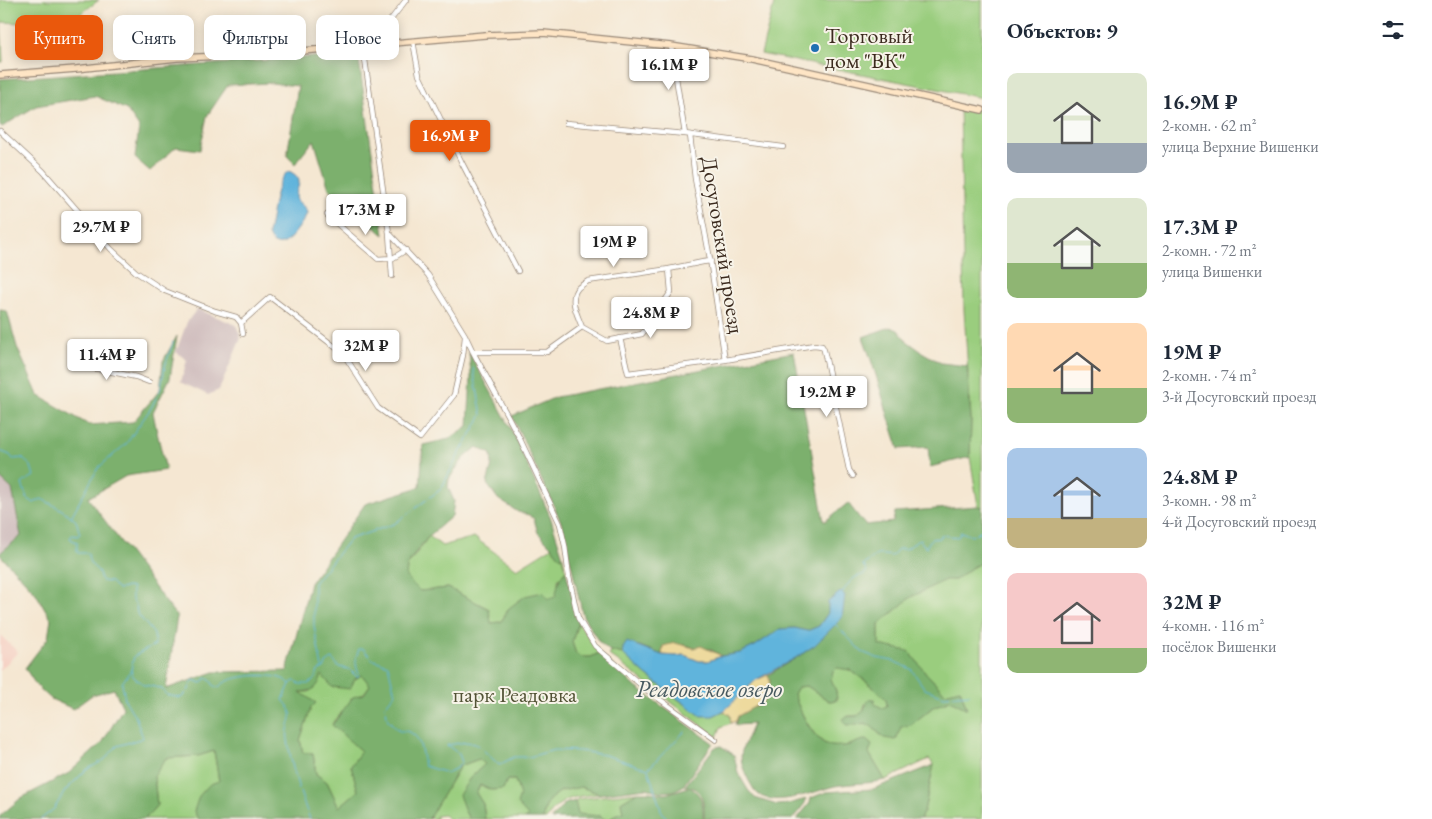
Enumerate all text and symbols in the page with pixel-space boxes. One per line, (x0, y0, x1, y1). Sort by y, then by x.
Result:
chip: Купить (15, 15, 103, 60)
chip: Снять (113, 15, 194, 60)
chip: Фильтры (204, 15, 306, 60)
chip: Новое (316, 15, 399, 60)
icon: filters (1379, 16, 1407, 44)
text: Объектов: 9 (1007, 17, 1118, 44)
place label: Торговый дом "ВК" (825, 21, 913, 75)
marker: Торговый дом "ВК" (809, 42, 821, 54)
pin: 16.1M ₽ (623, 48, 715, 91)
text: 16.1M ₽ (640, 54, 698, 75)
text: 16.9M ₽ (1162, 88, 1238, 115)
icon: home (1047, 93, 1107, 153)
text: 2-комн. · 62 m² (1162, 115, 1257, 136)
pin: 16.9M ₽ (404, 120, 496, 162)
text: 16.9M ₽ (421, 125, 479, 146)
text: улица Верхние Вишенки (1162, 136, 1319, 157)
street label: Досуговский проезд (695, 154, 751, 336)
pin: 17.3M ₽ (320, 194, 412, 236)
text: 17.3M ₽ (337, 199, 395, 220)
pin: 29.7M ₽ (55, 210, 147, 253)
text: 17.3M ₽ (1162, 213, 1238, 240)
text: 29.7M ₽ (72, 216, 130, 237)
icon: home (1047, 218, 1107, 278)
pin: 19M ₽ (579, 226, 649, 268)
text: 19M ₽ (591, 231, 637, 252)
text: 2-комн. · 72 m² (1162, 240, 1257, 261)
text: улица Вишенки (1162, 261, 1262, 282)
pin: 24.8M ₽ (605, 296, 697, 339)
text: 24.8M ₽ (622, 302, 680, 323)
pin: 32M ₽ (331, 330, 401, 372)
text: 32M ₽ (343, 335, 389, 356)
pin: 11.4M ₽ (61, 338, 153, 381)
text: 19M ₽ (1162, 338, 1221, 365)
icon: home (1047, 343, 1107, 403)
text: 11.4M ₽ (78, 344, 136, 365)
text: 2-комн. · 74 m² (1162, 365, 1257, 386)
pin: 19.2M ₽ (781, 376, 873, 418)
text: 19.2M ₽ (798, 381, 856, 402)
text: 3-й Досуговский проезд (1162, 386, 1316, 407)
text: 24.8M ₽ (1162, 463, 1238, 490)
icon: home (1047, 468, 1107, 528)
text: 3-комн. · 98 m² (1162, 490, 1257, 511)
text: 4-й Досуговский проезд (1162, 511, 1316, 532)
text: 32M ₽ (1162, 588, 1221, 615)
icon: home (1047, 593, 1107, 653)
text: 4-комн. · 116 m² (1162, 615, 1264, 636)
text: посёлок Вишенки (1162, 636, 1276, 657)
water label: Реадовское озеро (636, 673, 782, 704)
park label: парк Реадовка (453, 680, 577, 709)

